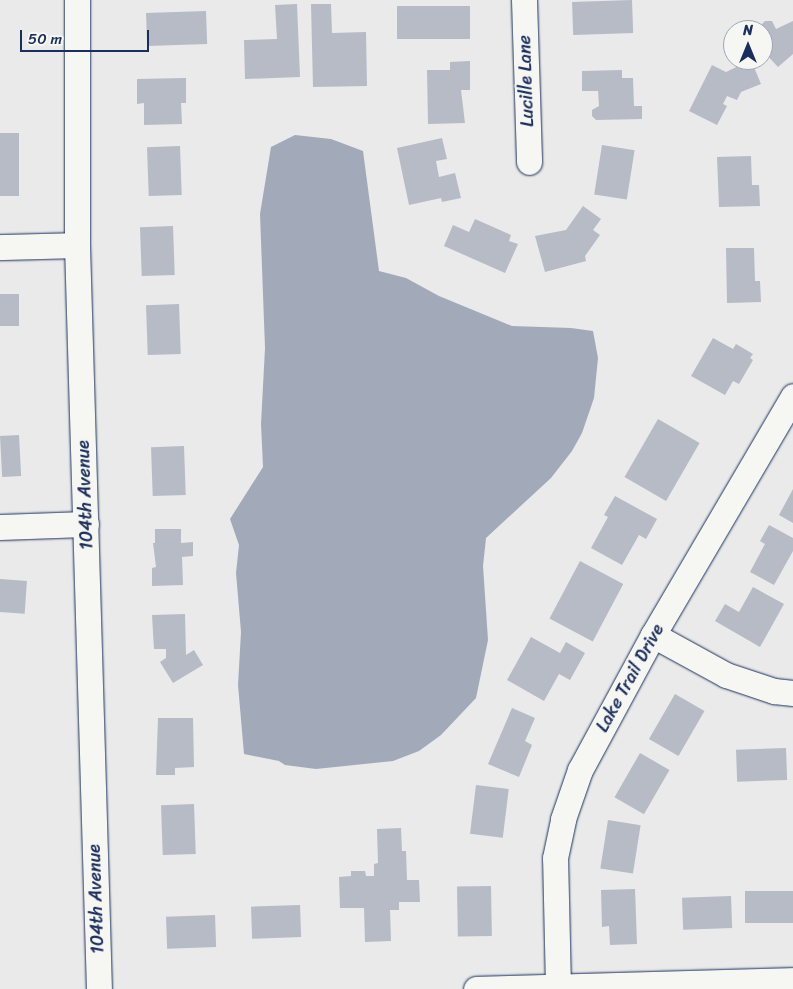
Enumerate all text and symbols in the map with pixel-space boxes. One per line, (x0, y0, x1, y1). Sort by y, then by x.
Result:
text: N (743, 18, 753, 43)
scale bar (22, 20, 151, 52)
north arrow (723, 20, 773, 70)
text: 50 m (28, 26, 62, 52)
street label: Lucille Lane (514, 35, 538, 127)
street label: 104th Avenue (72, 440, 98, 550)
street label: Lake Trail Drive (591, 620, 669, 736)
street label: 104th Avenue (83, 844, 109, 954)

